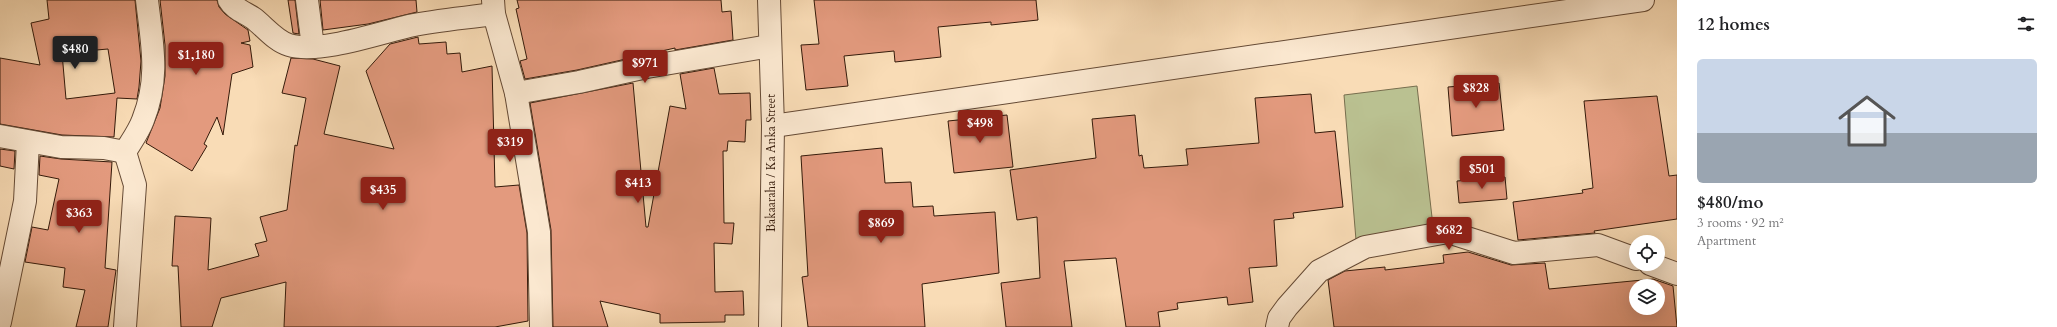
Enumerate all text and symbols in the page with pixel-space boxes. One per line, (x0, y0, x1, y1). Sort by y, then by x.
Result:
text: 12 homes (1697, 13, 1770, 36)
icon: filters (2015, 13, 2037, 35)
pin: $480 (51, 36, 99, 70)
text: $480 (62, 40, 88, 58)
pin: $1,180 (163, 42, 229, 76)
text: $1,180 (177, 46, 215, 64)
pin: $971 (621, 50, 669, 84)
text: $971 (632, 54, 658, 72)
pin: $828 (1452, 75, 1500, 109)
text: $828 (1463, 79, 1489, 97)
icon: home (1831, 85, 1903, 157)
street label: Bakaaraha / Ka Anka Street (763, 94, 779, 232)
pin: $498 (956, 110, 1004, 144)
text: $498 (967, 114, 993, 132)
pin: $319 (486, 129, 534, 163)
text: $319 (497, 133, 523, 151)
pin: $501 (1458, 156, 1506, 190)
text: $501 (1469, 160, 1495, 178)
pin: $413 (614, 170, 662, 204)
text: $413 (625, 174, 651, 192)
pin: $435 (359, 177, 407, 211)
text: $435 (370, 181, 396, 199)
text: $480/mo (1697, 191, 1763, 214)
pin: $363 (55, 200, 103, 234)
text: $363 (66, 204, 92, 222)
pin: $869 (857, 210, 905, 244)
text: $869 (868, 214, 894, 232)
text: 3 rooms · 92 m² (1697, 214, 1784, 232)
pin: $682 (1425, 217, 1473, 251)
text: $682 (1436, 221, 1462, 239)
text: Apartment (1697, 232, 1756, 250)
map controls (1629, 235, 1665, 315)
button: locate (1629, 235, 1665, 271)
button: layers (1629, 279, 1665, 315)

